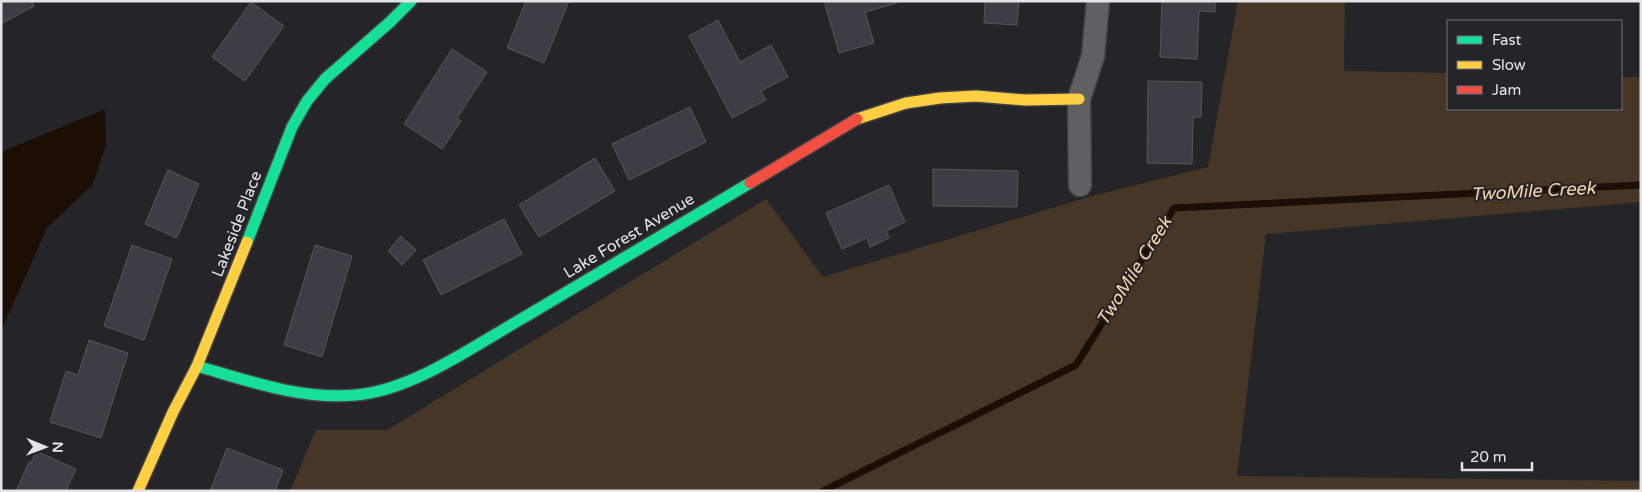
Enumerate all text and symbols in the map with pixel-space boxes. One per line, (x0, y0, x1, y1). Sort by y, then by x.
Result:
legend (1447, 20, 1622, 110)
text: Fast (1492, 31, 1522, 49)
text: Slow (1492, 56, 1526, 74)
text: Jam (1492, 81, 1521, 99)
street label: Lakeside Place (208, 168, 266, 280)
water label: TwoMile Creek (1470, 177, 1597, 205)
street label: Lake Forest Avenue (560, 189, 698, 283)
water label: TwoMile Creek (1092, 211, 1177, 330)
north arrow (20, 422, 70, 472)
scale bar (1462, 440, 1532, 472)
text: N (49, 441, 66, 453)
text: 20 m (1470, 448, 1507, 466)

